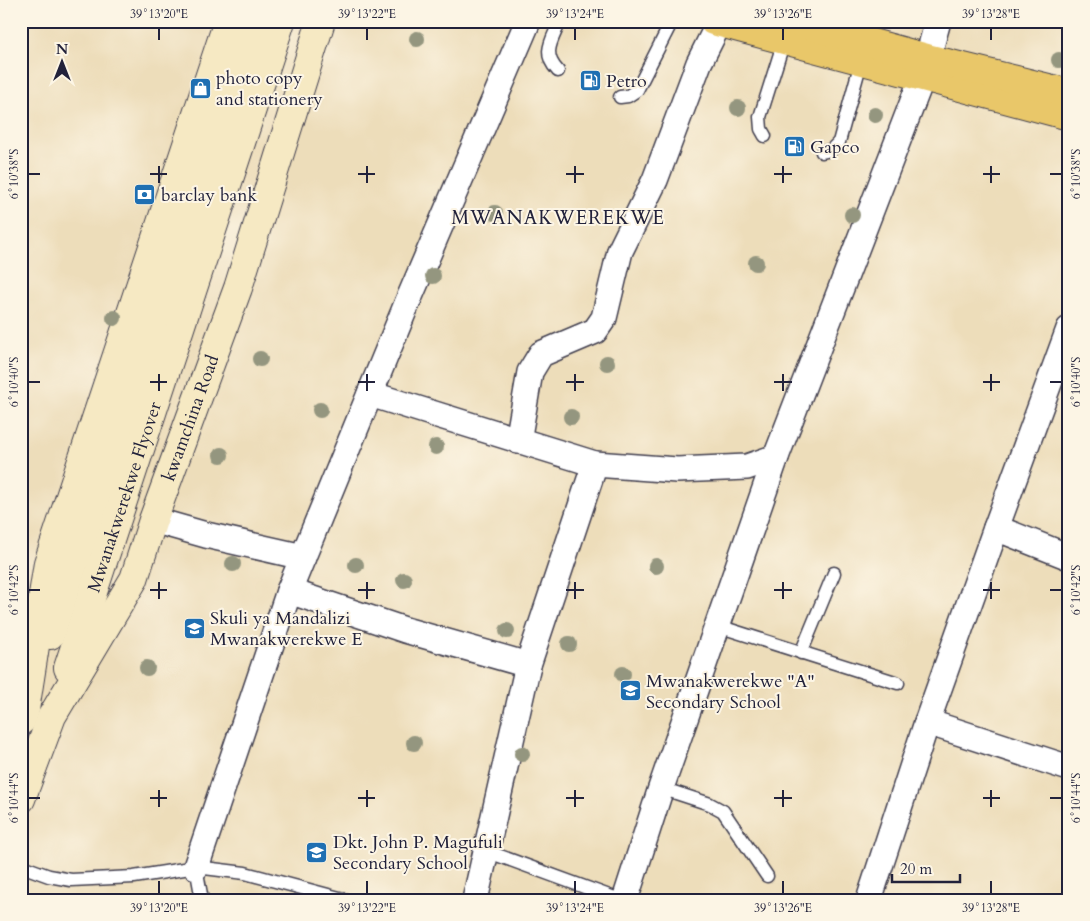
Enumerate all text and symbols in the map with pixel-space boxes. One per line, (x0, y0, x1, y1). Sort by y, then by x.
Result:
text: 39°13'20"E (130, 6, 188, 22)
text: 39°13'22"E (338, 6, 396, 22)
text: 39°13'24"E (546, 6, 604, 22)
text: 39°13'26"E (754, 6, 812, 22)
text: 39°13'28"E (962, 6, 1020, 22)
north arrow (38, 38, 88, 88)
text: N (56, 40, 68, 59)
place label: photo copy and stationery (216, 66, 323, 112)
fuel station icon: Petro (578, 69, 602, 93)
place label: Petro (606, 69, 647, 94)
shop icon: photo copy and stationery (188, 76, 212, 100)
fuel station icon: Gapco (782, 135, 806, 159)
place label: Gapco (810, 135, 860, 160)
text: 6°10'38"S (6, 149, 22, 199)
text: 6°10'38"S (1068, 149, 1084, 199)
bank icon: barclay bank (133, 183, 157, 207)
place label: barclay bank (161, 183, 258, 208)
district label: MWANAKWEREKWE (451, 205, 665, 231)
street label: kwamchina Road (156, 351, 226, 485)
text: 6°10'40"S (6, 357, 22, 407)
text: 6°10'40"S (1068, 357, 1084, 407)
street label: Mwanakwerekwe Flyover (82, 398, 168, 596)
text: 6°10'42"S (6, 565, 22, 615)
text: 6°10'42"S (1068, 565, 1084, 615)
place label: Skuli ya Mandalizi Mwanakwerekwe E (210, 606, 362, 652)
school or university icon: Skuli ya Mandalizi Mwanakwerekwe E (182, 616, 206, 640)
place label: Mwanakwerekwe "A" Secondary School (646, 669, 815, 715)
school or university icon: Mwanakwerekwe "A" Secondary School (618, 679, 642, 703)
text: 6°10'44"S (6, 773, 22, 823)
text: 6°10'44"S (1068, 773, 1084, 823)
place label: Dkt. John P. Magufuli Secondary School (333, 830, 503, 876)
school or university icon: Dkt. John P. Magufuli Secondary School (305, 840, 329, 864)
scale bar (892, 851, 960, 883)
text: 20 m (900, 859, 932, 879)
text: 39°13'20"E (130, 900, 188, 916)
text: 39°13'22"E (338, 900, 396, 916)
text: 39°13'24"E (546, 900, 604, 916)
text: 39°13'26"E (754, 900, 812, 916)
text: 39°13'28"E (962, 900, 1020, 916)

